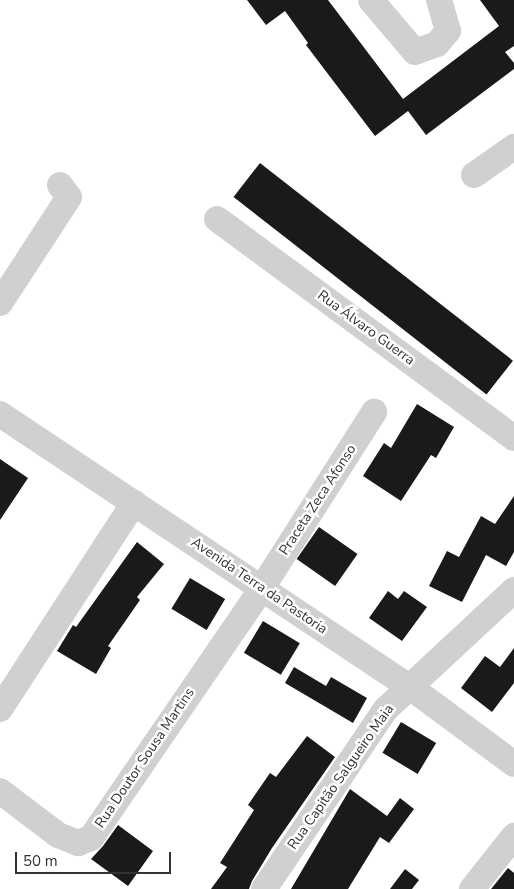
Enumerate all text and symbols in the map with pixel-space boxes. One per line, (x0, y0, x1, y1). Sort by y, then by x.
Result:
street label: Rua Álvaro Guerra (314, 287, 418, 369)
street label: Praceta Zeca Afonso (276, 442, 360, 558)
street label: Avenida Terra da Pastoria (188, 534, 330, 638)
street label: Rua Doutor Sousa Martins (92, 685, 198, 831)
street label: Rua Capitão Salgueiro Maia (284, 701, 398, 853)
scale bar (18, 842, 174, 874)
text: 50 m (23, 851, 58, 871)

